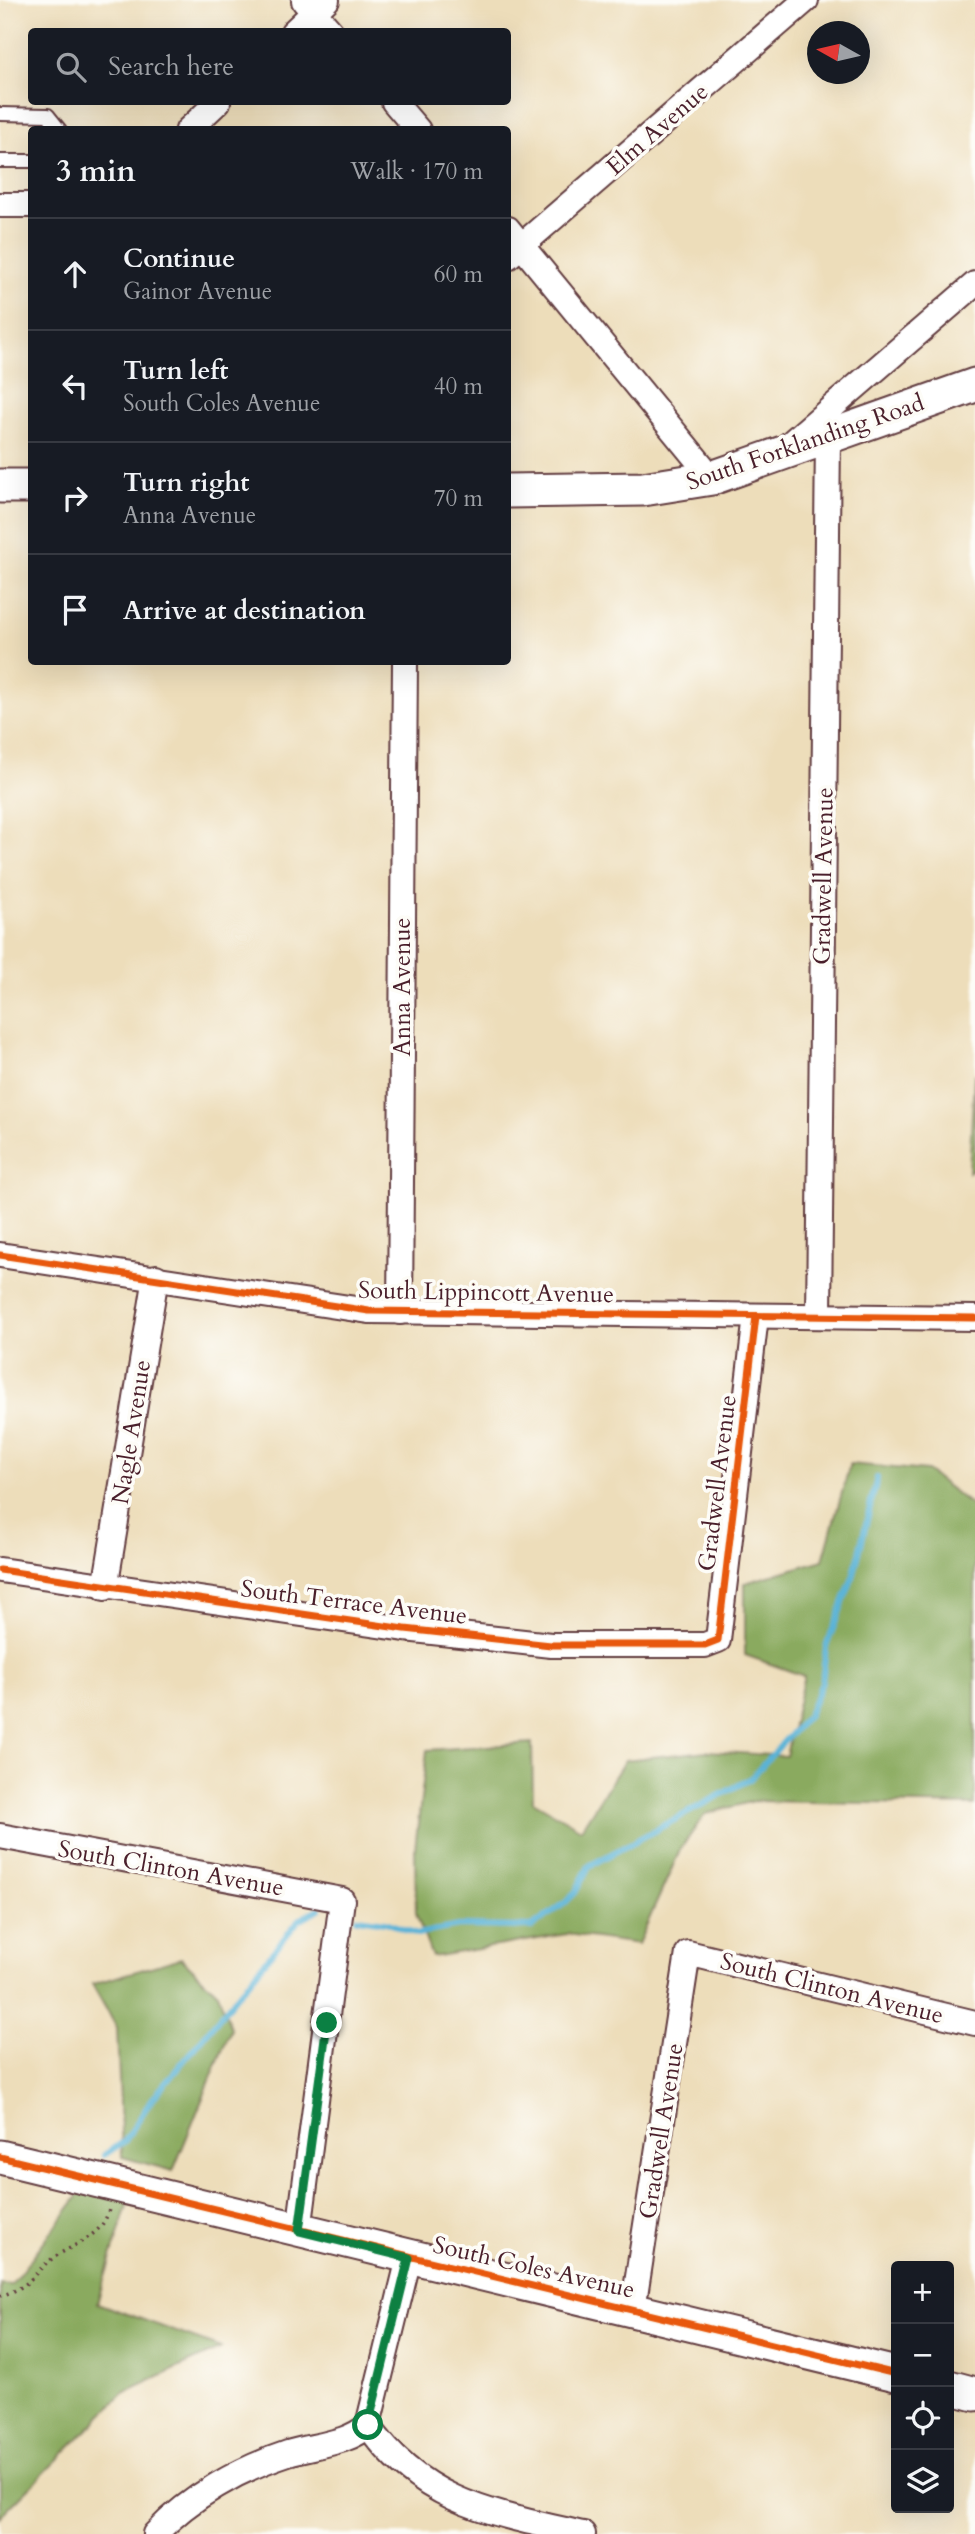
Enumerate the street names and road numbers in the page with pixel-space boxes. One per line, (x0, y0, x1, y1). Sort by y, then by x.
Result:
street label: Elm Avenue (599, 76, 716, 183)
street label: South Forklanding Road (682, 386, 929, 499)
street label: Gradwell Avenue (805, 787, 842, 965)
street label: Anna Avenue (386, 918, 419, 1057)
street label: South Lippincott Avenue (358, 1274, 614, 1311)
street label: Nagle Avenue (104, 1358, 159, 1507)
street label: Gradwell Avenue (690, 1393, 745, 1573)
street label: South Terrace Avenue (239, 1572, 469, 1633)
street label: South Clinton Avenue (55, 1832, 286, 1905)
street label: South Clinton Avenue (717, 1945, 947, 2032)
street label: Gradwell Avenue (631, 2041, 692, 2221)
street label: South Coles Avenue (430, 2228, 638, 2307)

